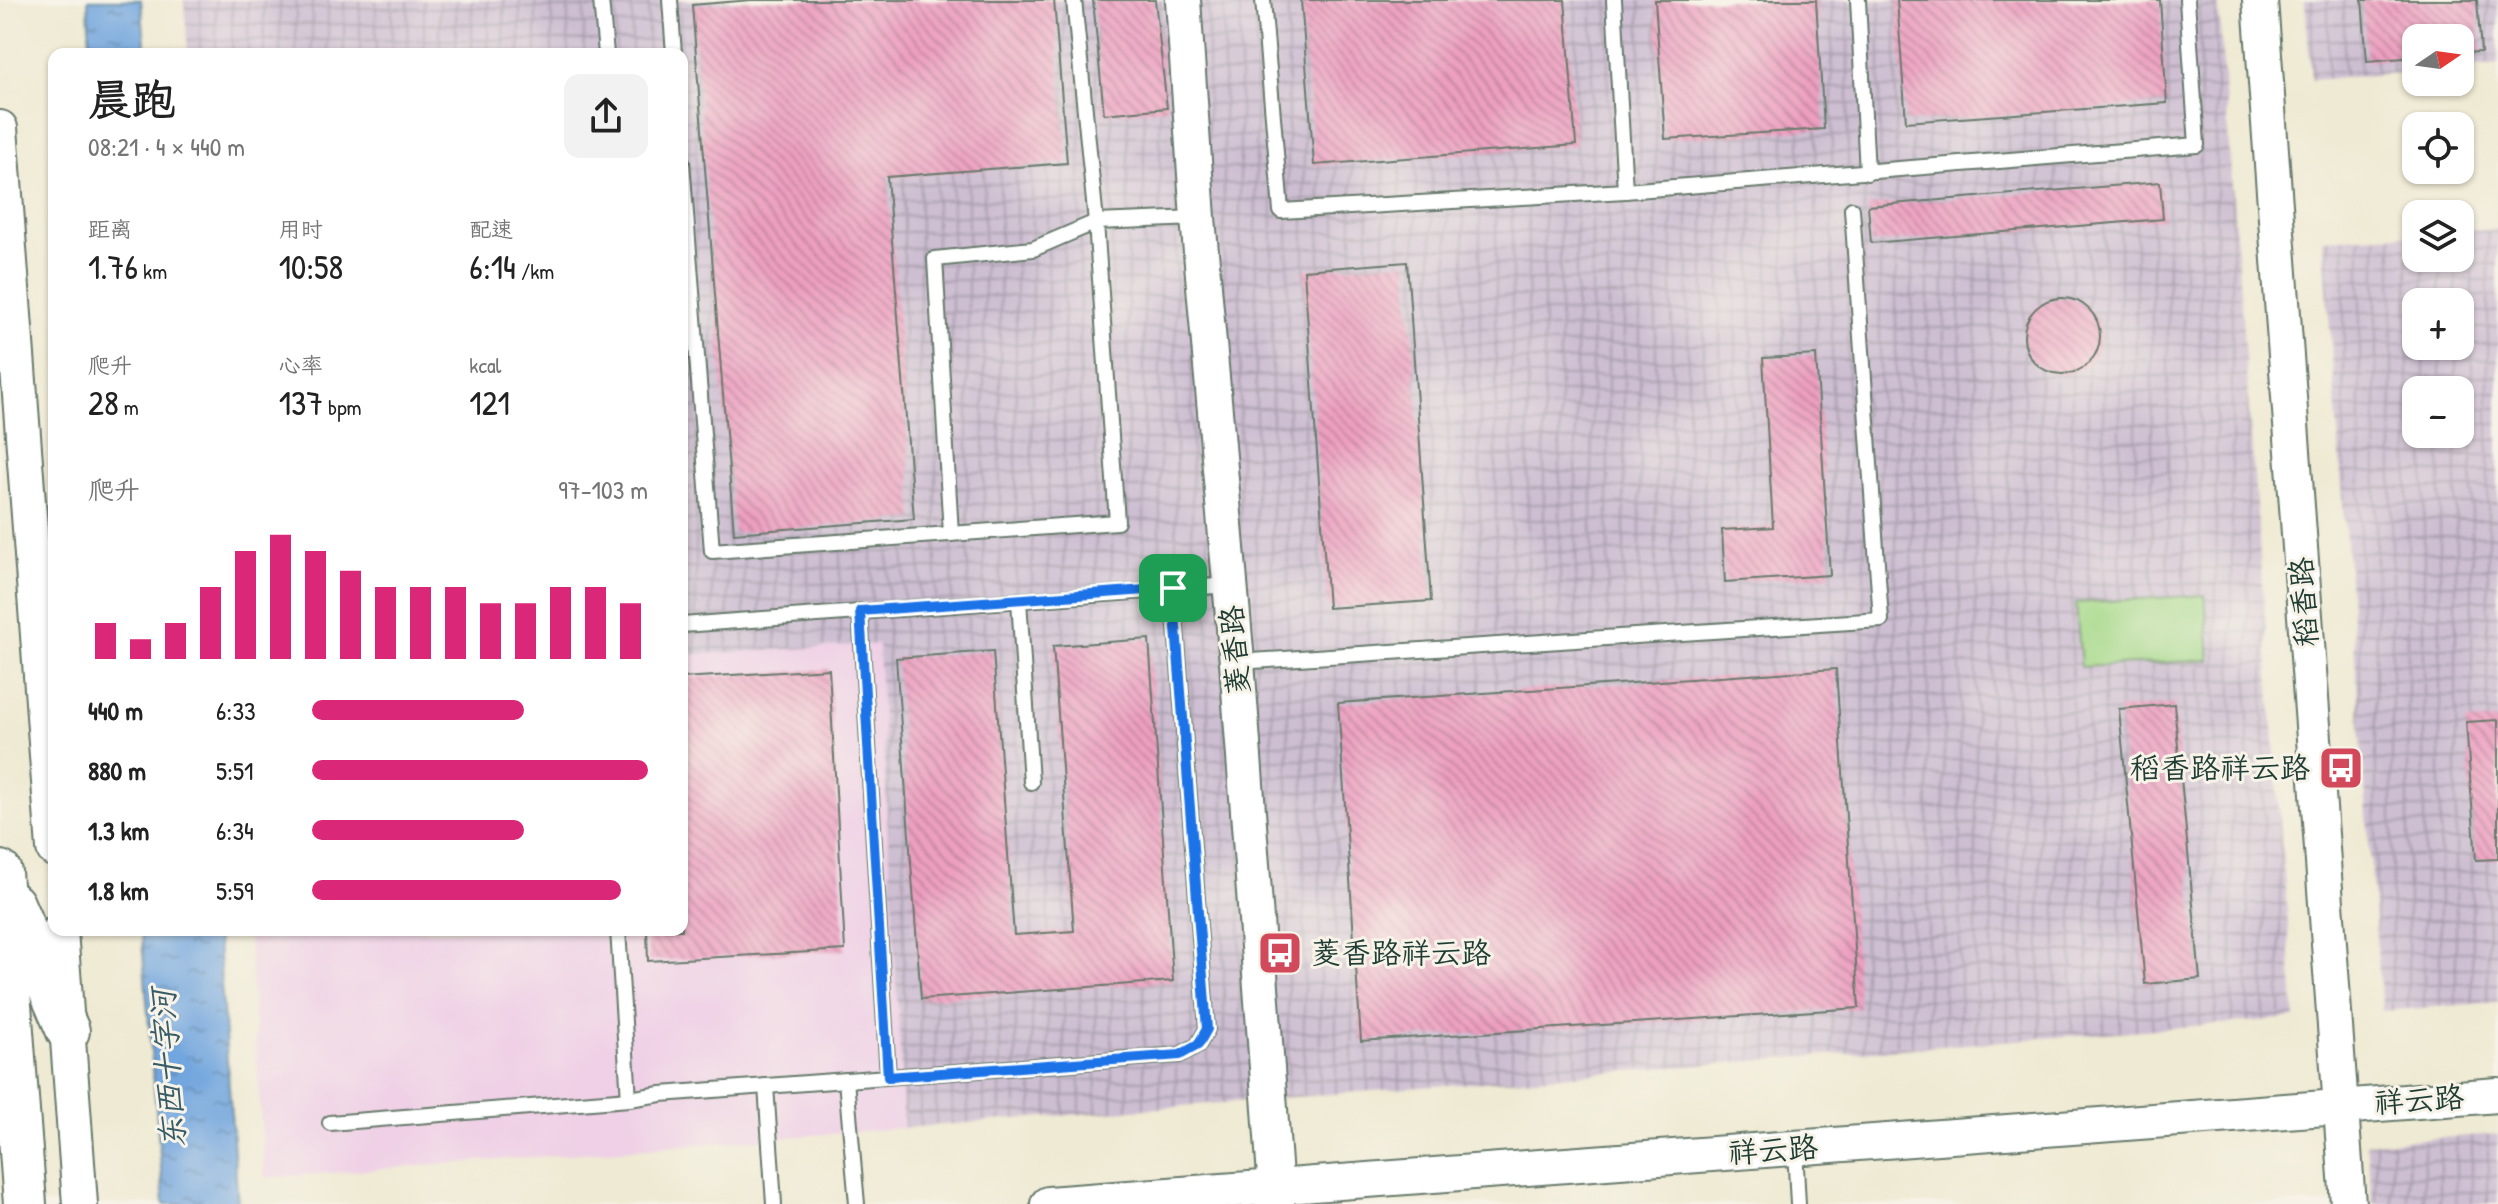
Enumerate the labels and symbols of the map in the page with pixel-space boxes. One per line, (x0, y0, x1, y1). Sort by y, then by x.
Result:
north arrow (2402, 24, 2474, 96)
pin (1139, 554, 1207, 622)
street label: 稻香路 (2280, 556, 2326, 648)
street label: 菱香路 (1210, 604, 1258, 697)
bus stop icon: 稻香路祥云路 (2317, 744, 2365, 792)
place label: 稻香路祥云路 (2130, 747, 2310, 787)
bus stop icon: 菱香路祥云路 (1256, 929, 1304, 977)
place label: 菱香路祥云路 (1311, 932, 1491, 972)
water label: 东西十字河 (140, 983, 195, 1150)
street label: 祥云路 (2373, 1076, 2465, 1122)
street label: 祥云路 (1727, 1126, 1819, 1172)

